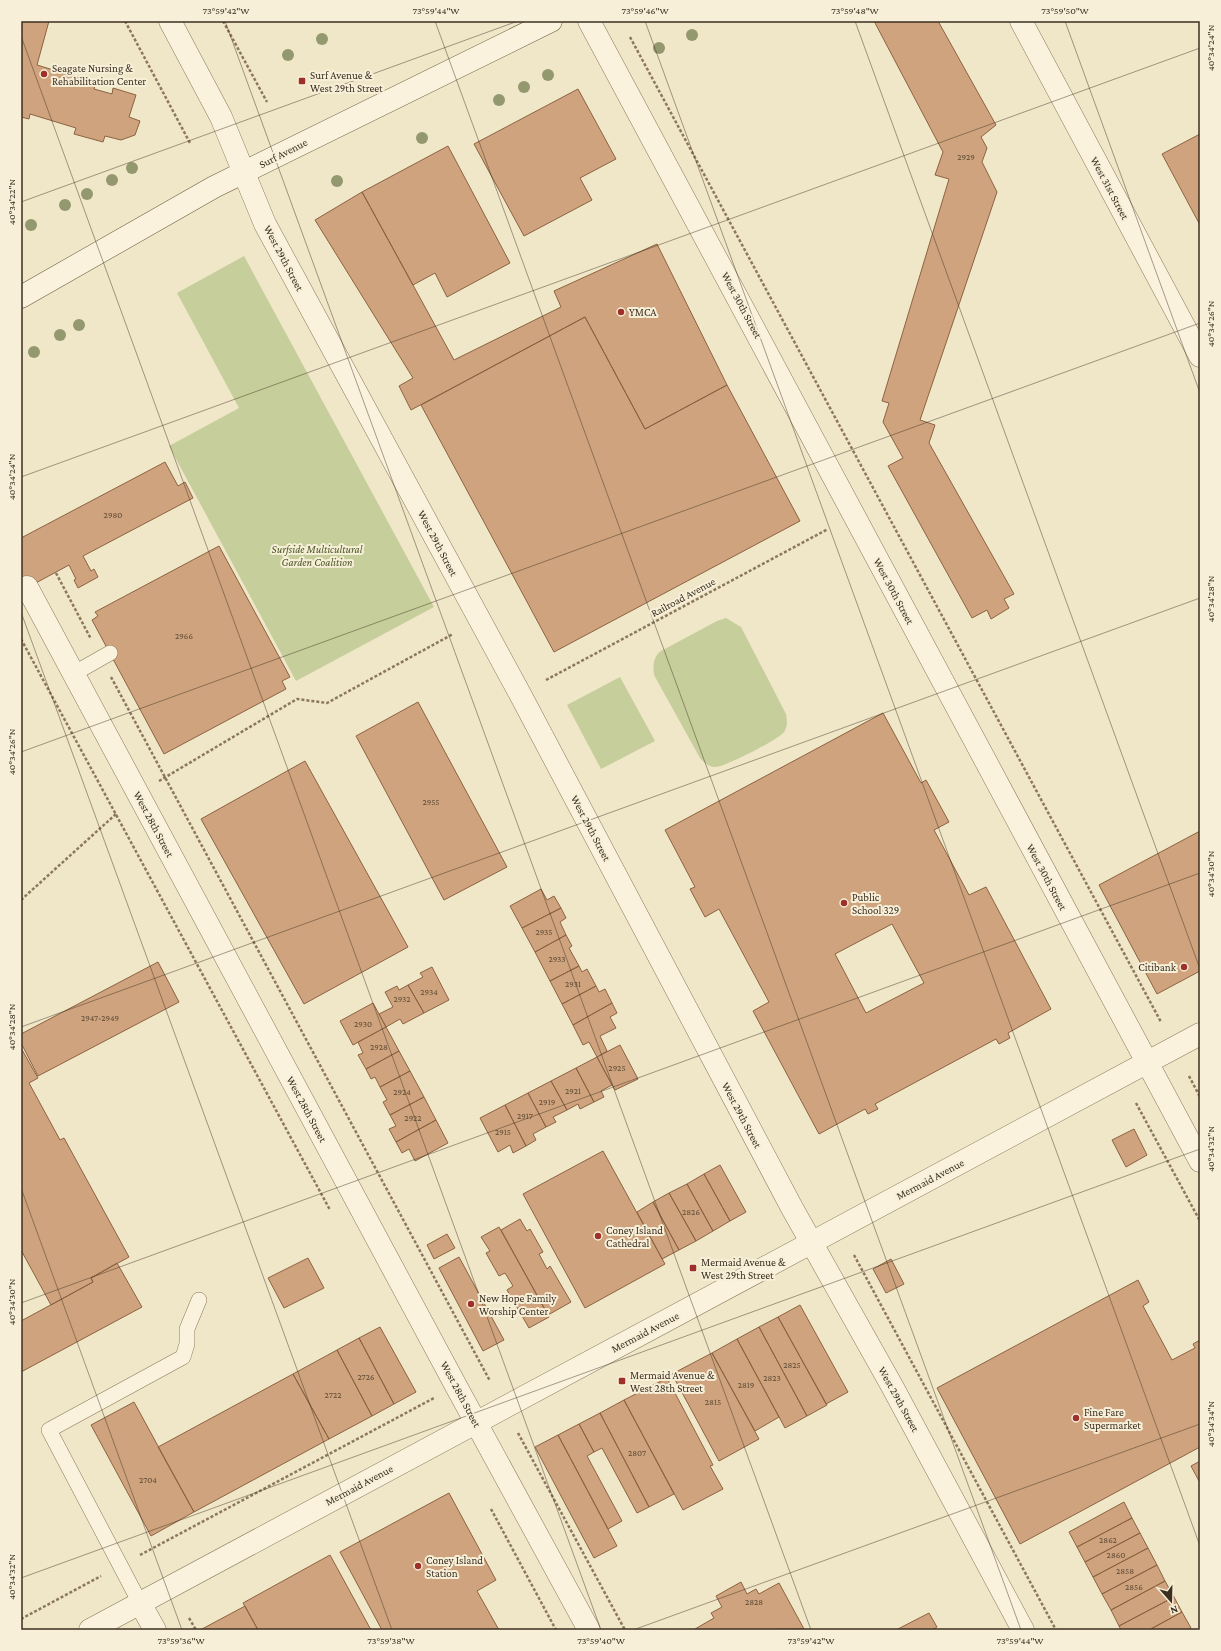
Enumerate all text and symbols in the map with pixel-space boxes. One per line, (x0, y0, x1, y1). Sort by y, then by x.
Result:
text: 73°59'42"W (203, 5, 250, 16)
text: 73°59'44"W (412, 5, 460, 16)
text: 73°59'46"W (621, 5, 669, 16)
text: 73°59'48"W (831, 5, 880, 16)
text: 73°59'50"W (1041, 5, 1090, 16)
text: 40°34'24"N (1205, 24, 1216, 71)
place label: Seagate Nursing & Rehabilitation Center (52, 62, 146, 87)
marker: Seagate Nursing & Rehabilitation Center (39, 69, 49, 79)
place label: Surf Avenue & West 29th Street (310, 69, 383, 94)
marker: Surf Avenue & West 29th Street (297, 76, 307, 86)
street label: Surf Avenue (257, 136, 309, 170)
house number: 2929 (957, 152, 975, 162)
street label: West 31st Street (1088, 155, 1132, 222)
text: 40°34'22"N (6, 178, 17, 225)
street label: West 29th Street (262, 223, 307, 293)
street label: West 30th Street (719, 270, 765, 340)
text: 40°34'26"N (1205, 300, 1216, 347)
place label: YMCA (629, 306, 657, 318)
marker: YMCA (616, 307, 626, 317)
text: 40°34'24"N (6, 453, 17, 500)
street label: West 29th Street (416, 508, 461, 578)
house number: 2980 (104, 510, 122, 520)
park label: Surfside Multicultural Garden Coalition (272, 543, 363, 568)
street label: West 30th Street (871, 556, 917, 626)
street label: Railroad Avenue (649, 575, 717, 619)
text: 40°34'28"N (1205, 575, 1216, 622)
house number: 2966 (175, 631, 193, 641)
text: 40°34'26"N (6, 728, 17, 775)
street label: West 28th Street (132, 789, 177, 859)
street label: West 29th Street (569, 793, 614, 863)
house number: 2955 (422, 797, 440, 807)
street label: West 30th Street (1024, 842, 1070, 912)
text: 40°34'30"N (1205, 850, 1216, 897)
place label: Public School 329 (852, 891, 899, 916)
marker: Public School 329 (839, 898, 849, 908)
house number: 2935 (535, 927, 553, 937)
house number: 2933 (548, 954, 566, 964)
place label: Citibank (1138, 961, 1177, 973)
marker: Citibank (1179, 962, 1189, 972)
house number: 2931 (565, 979, 581, 989)
house number: 2934 (420, 987, 438, 997)
house number: 2932 (393, 994, 411, 1004)
text: 40°34'28"N (6, 1003, 17, 1050)
house number: 2947-2949 (81, 1013, 119, 1023)
house number: 2930 (354, 1019, 372, 1029)
house number: 2928 (370, 1042, 388, 1052)
house number: 2925 (608, 1063, 626, 1073)
street label: West 28th Street (285, 1074, 330, 1144)
street label: West 29th Street (720, 1080, 765, 1150)
house number: 2921 (565, 1086, 581, 1096)
house number: 2924 (393, 1087, 411, 1097)
house number: 2919 (539, 1097, 556, 1107)
house number: 2917 (517, 1111, 533, 1121)
house number: 2922 (404, 1113, 422, 1123)
text: 40°34'32"N (1205, 1126, 1216, 1172)
house number: 2915 (495, 1127, 511, 1137)
street label: Mermaid Avenue (894, 1156, 966, 1202)
house number: 2826 (682, 1207, 700, 1217)
place label: Coney Island Cathedral (606, 1224, 663, 1249)
marker: Coney Island Cathedral (593, 1231, 603, 1241)
place label: Mermaid Avenue & West 29th Street (701, 1256, 786, 1281)
marker: Mermaid Avenue & West 29th Street (688, 1263, 698, 1273)
text: 40°34'30"N (6, 1278, 17, 1325)
place label: New Hope Family Worship Center (479, 1292, 557, 1318)
marker: New Hope Family Worship Center (466, 1299, 476, 1309)
street label: Mermaid Avenue (609, 1309, 681, 1355)
street label: West 28th Street (439, 1359, 484, 1429)
house number: 2825 (783, 1360, 801, 1370)
street label: West 29th Street (876, 1364, 922, 1434)
place label: Mermaid Avenue & West 28th Street (630, 1369, 715, 1394)
house number: 2726 (357, 1372, 375, 1382)
house number: 2823 (763, 1373, 781, 1383)
marker: Mermaid Avenue & West 28th Street (617, 1376, 627, 1386)
house number: 2819 (738, 1380, 755, 1390)
house number: 2722 (325, 1390, 341, 1400)
house number: 2815 (705, 1397, 721, 1407)
text: 40°34'34"N (1205, 1400, 1216, 1447)
place label: Fine Fare Supermarket (1084, 1406, 1141, 1432)
marker: Fine Fare Supermarket (1071, 1413, 1081, 1423)
house number: 2807 (628, 1448, 646, 1458)
street label: Mermaid Avenue (323, 1462, 395, 1508)
house number: 2704 (139, 1475, 157, 1485)
house number: 2862 (1099, 1535, 1117, 1545)
house number: 2860 (1107, 1550, 1125, 1560)
text: 40°34'32"N (6, 1554, 17, 1600)
place label: Coney Island Station (426, 1554, 483, 1579)
marker: Coney Island Station (413, 1561, 423, 1571)
house number: 2858 (1116, 1566, 1134, 1576)
north arrow (1151, 1581, 1191, 1621)
house number: 2856 (1125, 1582, 1143, 1592)
house number: 2828 (745, 1597, 763, 1607)
text: N (1168, 1603, 1180, 1617)
text: 73°59'36"W (157, 1635, 205, 1646)
text: 73°59'38"W (367, 1635, 416, 1646)
text: 73°59'40"W (577, 1635, 626, 1646)
text: 73°59'42"W (788, 1635, 835, 1646)
text: 73°59'44"W (996, 1635, 1044, 1646)

